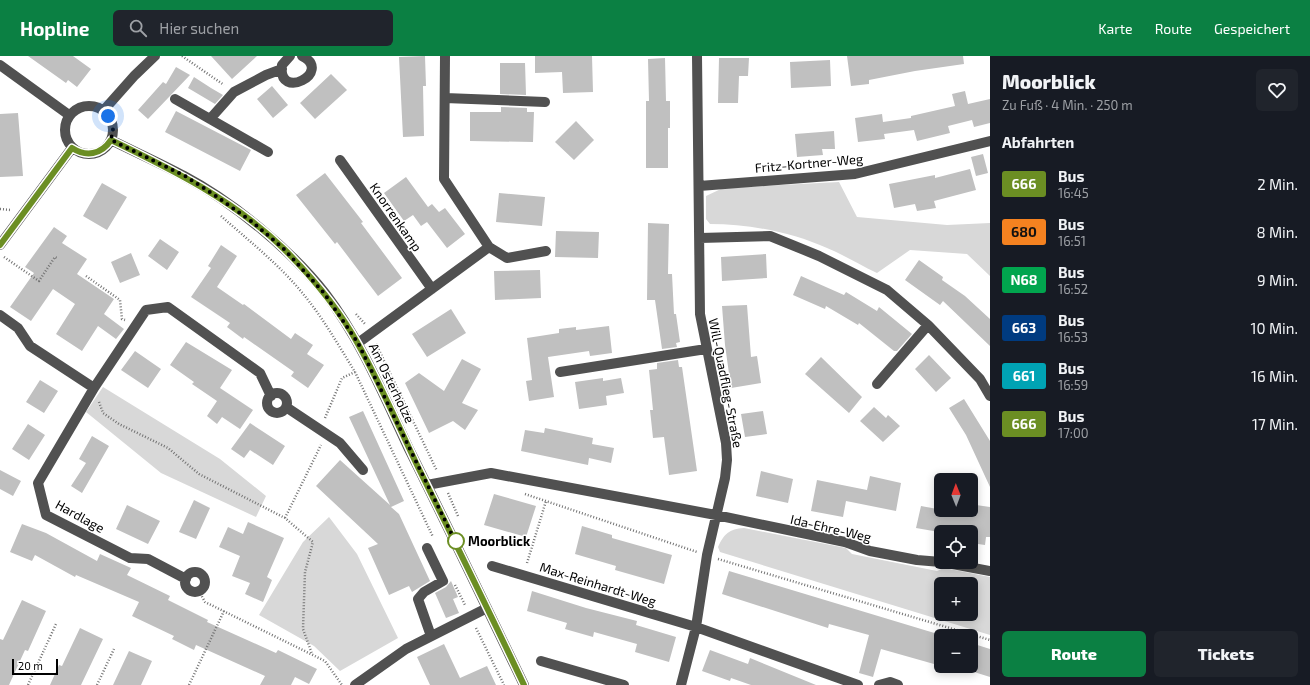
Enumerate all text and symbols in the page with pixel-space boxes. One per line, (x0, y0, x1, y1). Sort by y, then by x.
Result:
search box (113, 10, 393, 46)
text: Hopline (20, 17, 89, 40)
icon: search (127, 17, 149, 39)
text: Hier suchen (159, 19, 239, 37)
text: Karte (1098, 20, 1133, 37)
text: Route (1155, 20, 1192, 37)
text: Gespeichert (1214, 20, 1290, 37)
button: heart (1256, 69, 1298, 111)
text: Moorblick (1002, 70, 1096, 93)
text: Zu Fuß · 4 Min. · 250 m (1002, 97, 1133, 113)
your location (98, 106, 118, 126)
text: Abfahrten (1002, 133, 1074, 151)
street label: Fritz-Kortner-Weg (754, 150, 864, 176)
text: Bus (1058, 167, 1084, 185)
text: 666 (1012, 175, 1036, 192)
text: 2 Min. (1257, 175, 1298, 193)
street label: Knorrenkamp (366, 180, 426, 254)
text: 16:45 (1058, 185, 1089, 201)
text: Bus (1058, 215, 1084, 233)
text: 680 (1011, 223, 1037, 240)
text: 8 Min. (1257, 223, 1298, 241)
text: 16:51 (1058, 233, 1086, 249)
text: Bus (1058, 263, 1084, 281)
text: N68 (1010, 271, 1038, 288)
text: 9 Min. (1257, 271, 1298, 289)
text: 16:52 (1058, 281, 1088, 297)
text: Bus (1058, 311, 1084, 329)
street label: Will-Quadflieg-Straße (706, 317, 746, 449)
text: 663 (1012, 319, 1036, 336)
text: 10 Min. (1251, 319, 1298, 337)
text: 16:53 (1058, 329, 1088, 345)
street label: Am Osterholze (366, 340, 418, 426)
text: Bus (1058, 359, 1084, 377)
text: 661 (1013, 367, 1035, 384)
text: 16 Min. (1251, 367, 1298, 385)
text: 16:59 (1058, 377, 1088, 393)
text: Bus (1058, 407, 1084, 425)
text: 666 (1012, 415, 1036, 432)
text: 17 Min. (1252, 415, 1298, 433)
text: 17:00 (1058, 425, 1089, 441)
north arrow (934, 473, 978, 517)
map controls (934, 473, 978, 673)
street label: Hardlage (53, 496, 107, 536)
street label: Ida-Ehre-Weg (789, 511, 873, 545)
button: locate (934, 525, 978, 569)
marker: Moorblick (447, 532, 465, 550)
place label: Moorblick (468, 533, 531, 549)
street label: Max-Reinhardt-Weg (538, 559, 658, 609)
button: + (934, 577, 978, 621)
button: − (934, 629, 978, 673)
button: Route (1002, 631, 1146, 677)
button: Tickets (1154, 631, 1298, 677)
scale bar (12, 657, 58, 676)
text: 20 m (18, 659, 43, 672)

